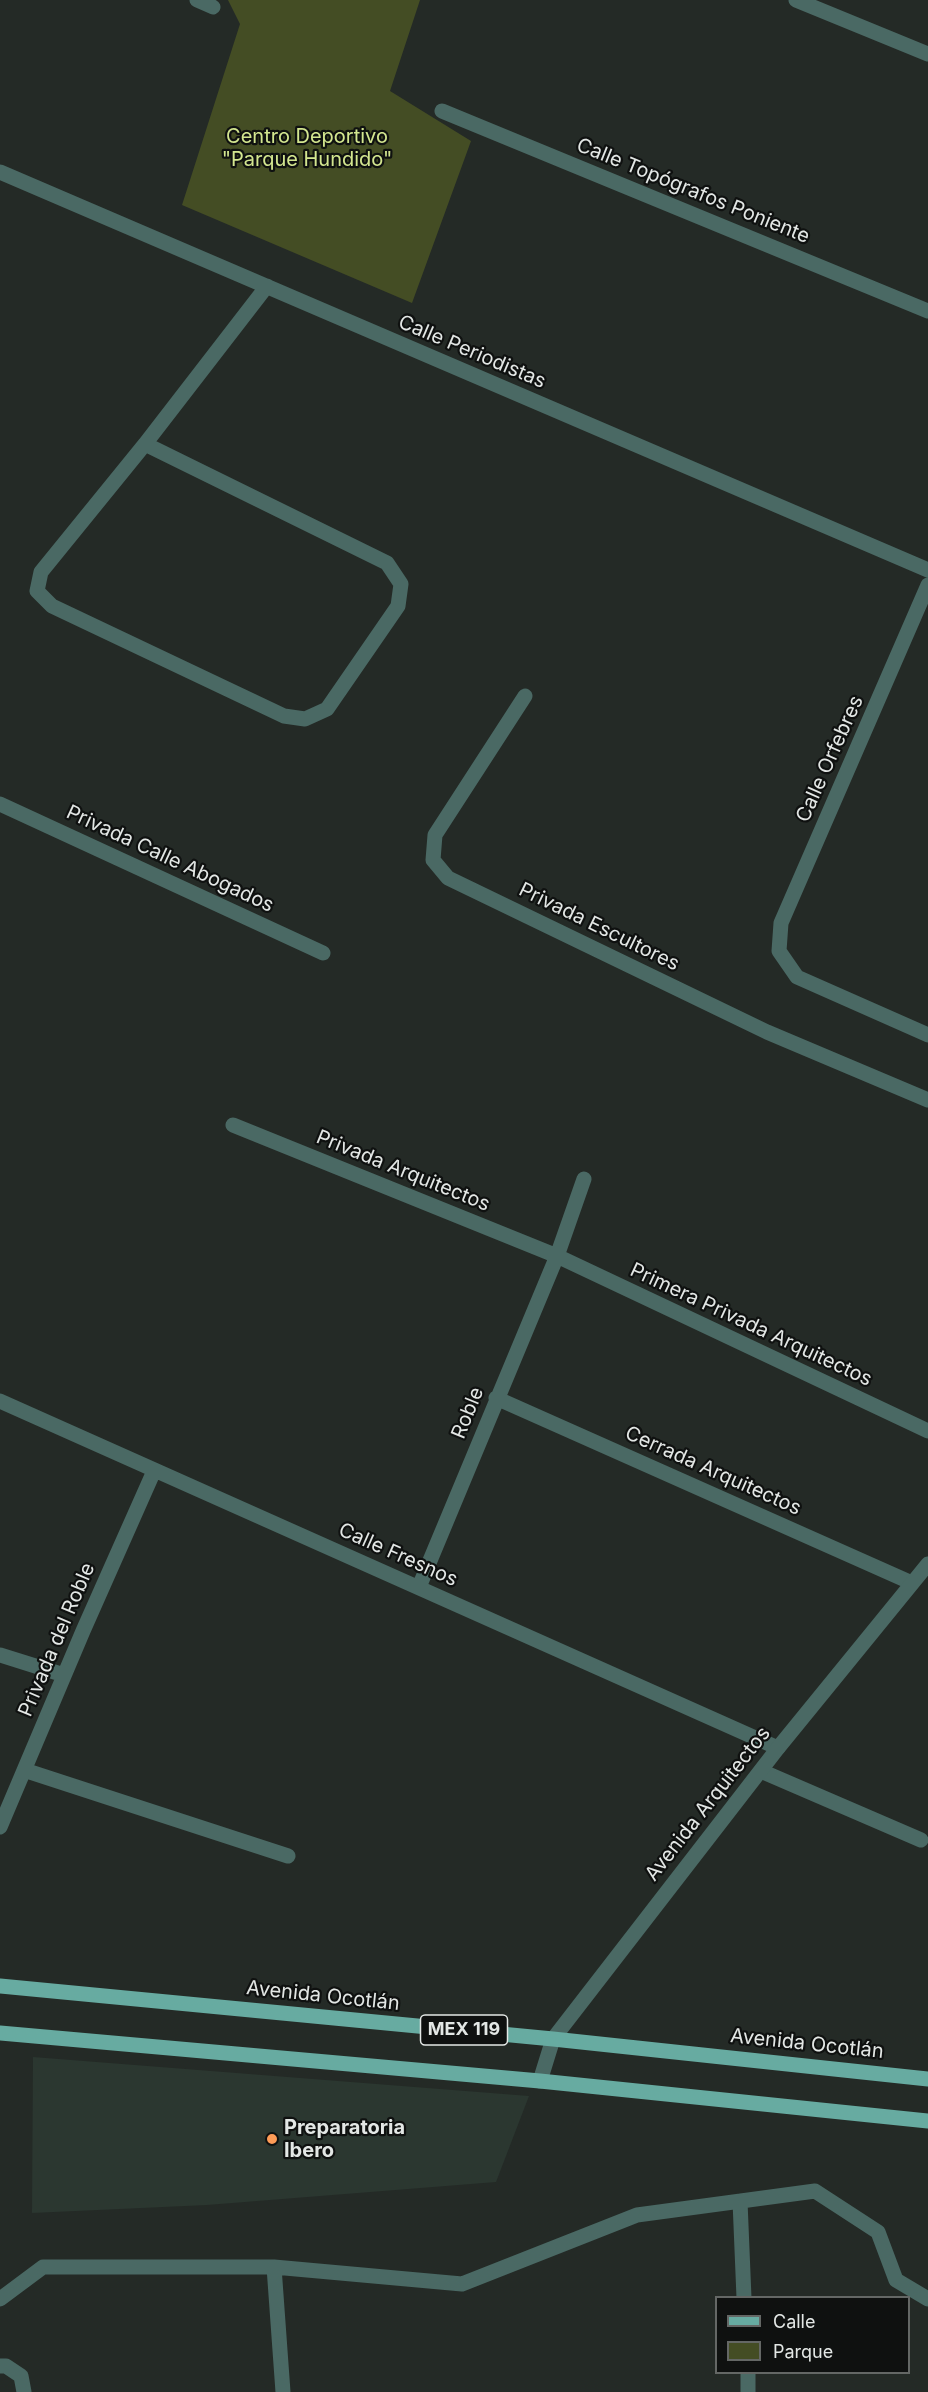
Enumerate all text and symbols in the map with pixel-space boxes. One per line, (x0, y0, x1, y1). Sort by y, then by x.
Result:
park label: Centro Deportivo "Parque Hundido" (222, 125, 392, 172)
street label: Calle Topógrafos Poniente (573, 133, 813, 249)
street label: Calle Periodistas (395, 310, 549, 394)
street label: Calle Orfebres (791, 692, 869, 826)
street label: Privada Calle Abogados (62, 800, 278, 918)
street label: Privada Escultores (515, 878, 683, 976)
street label: Privada Arquitectos (313, 1125, 493, 1217)
street label: Primera Privada Arquitectos (626, 1258, 876, 1392)
street label: Roble (447, 1384, 489, 1442)
street label: Cerrada Arquitectos (621, 1421, 805, 1521)
street label: Calle Fresnos (335, 1518, 461, 1592)
street label: Privada del Roble (14, 1560, 100, 1720)
street label: Avenida Arquitectos (640, 1722, 776, 1886)
street label: Avenida Ocotlán (245, 1976, 401, 2016)
road number: MEX 119 (420, 2015, 508, 2045)
street label: Avenida Ocotlán (729, 2024, 885, 2064)
place label: Preparatoria Ibero (284, 2116, 405, 2163)
marker: Preparatoria Ibero (265, 2132, 279, 2146)
legend (715, 2296, 910, 2374)
text: Calle (773, 2311, 815, 2332)
text: Parque (773, 2341, 833, 2362)

